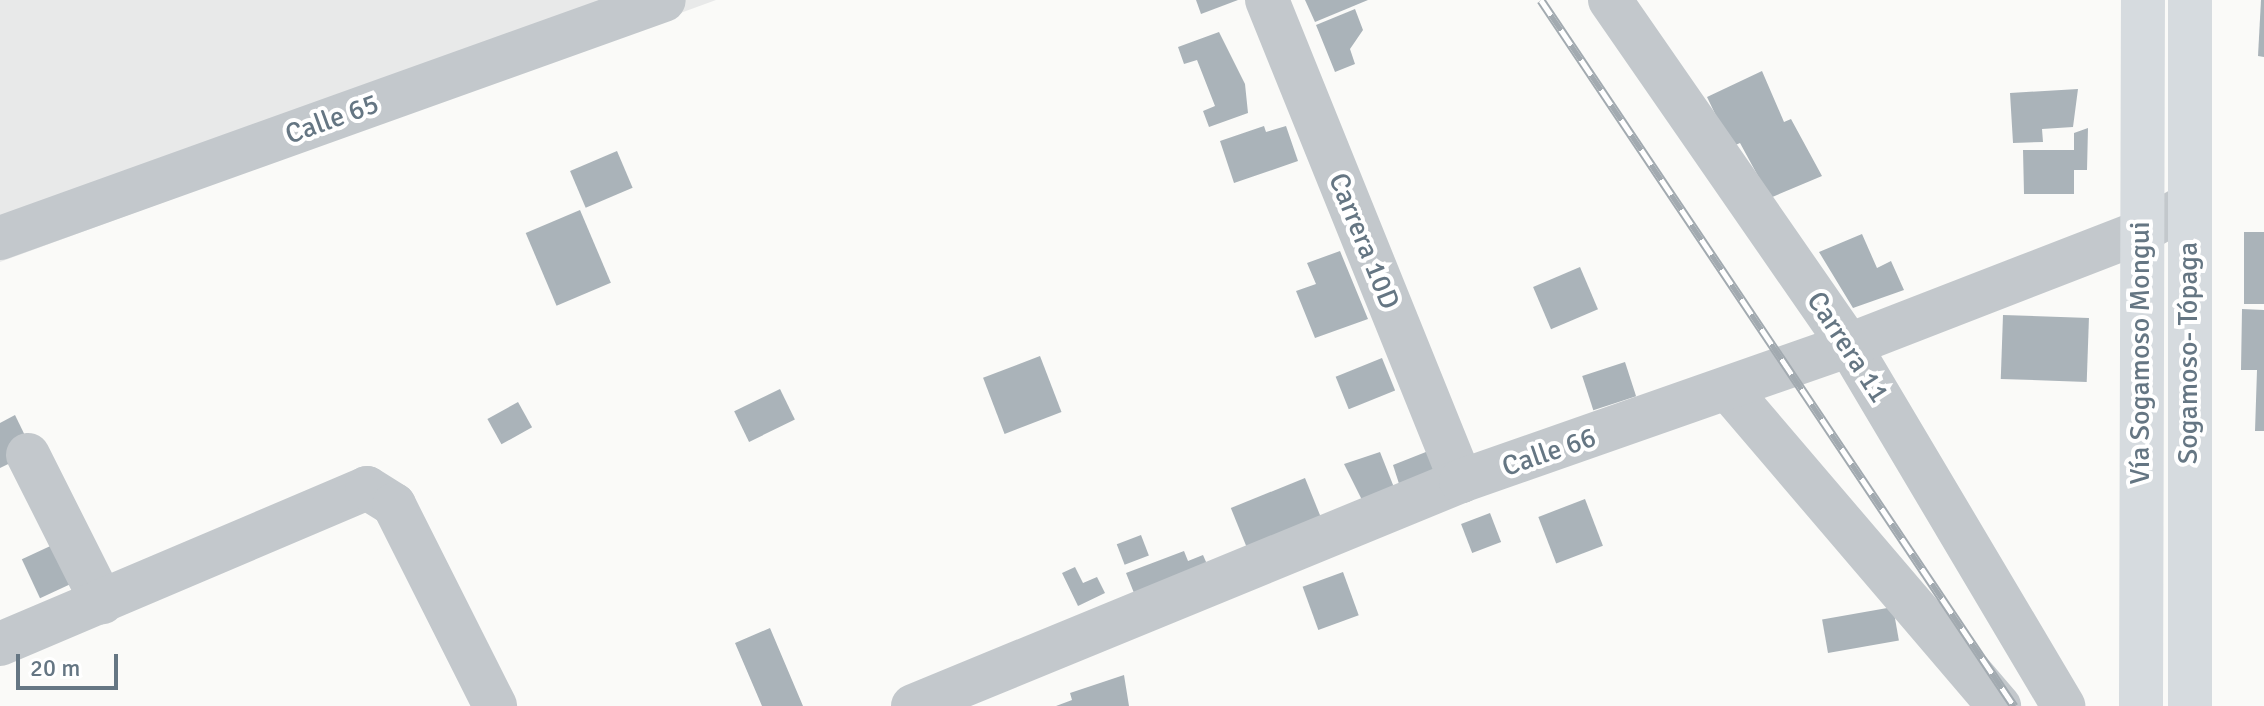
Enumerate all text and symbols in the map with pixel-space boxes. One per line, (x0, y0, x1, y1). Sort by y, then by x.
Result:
street label: Calle 65 (281, 87, 383, 151)
street label: Carrera 10D (1321, 168, 1407, 314)
street label: Vía Sogamoso Mongui (2123, 222, 2157, 484)
street label: Sogamoso- Tópaga (2171, 242, 2205, 464)
street label: Carrera 11 (1800, 285, 1896, 409)
street label: Calle 66 (1498, 420, 1600, 484)
scale bar (20, 638, 122, 688)
text: 20 m (30, 653, 80, 683)

